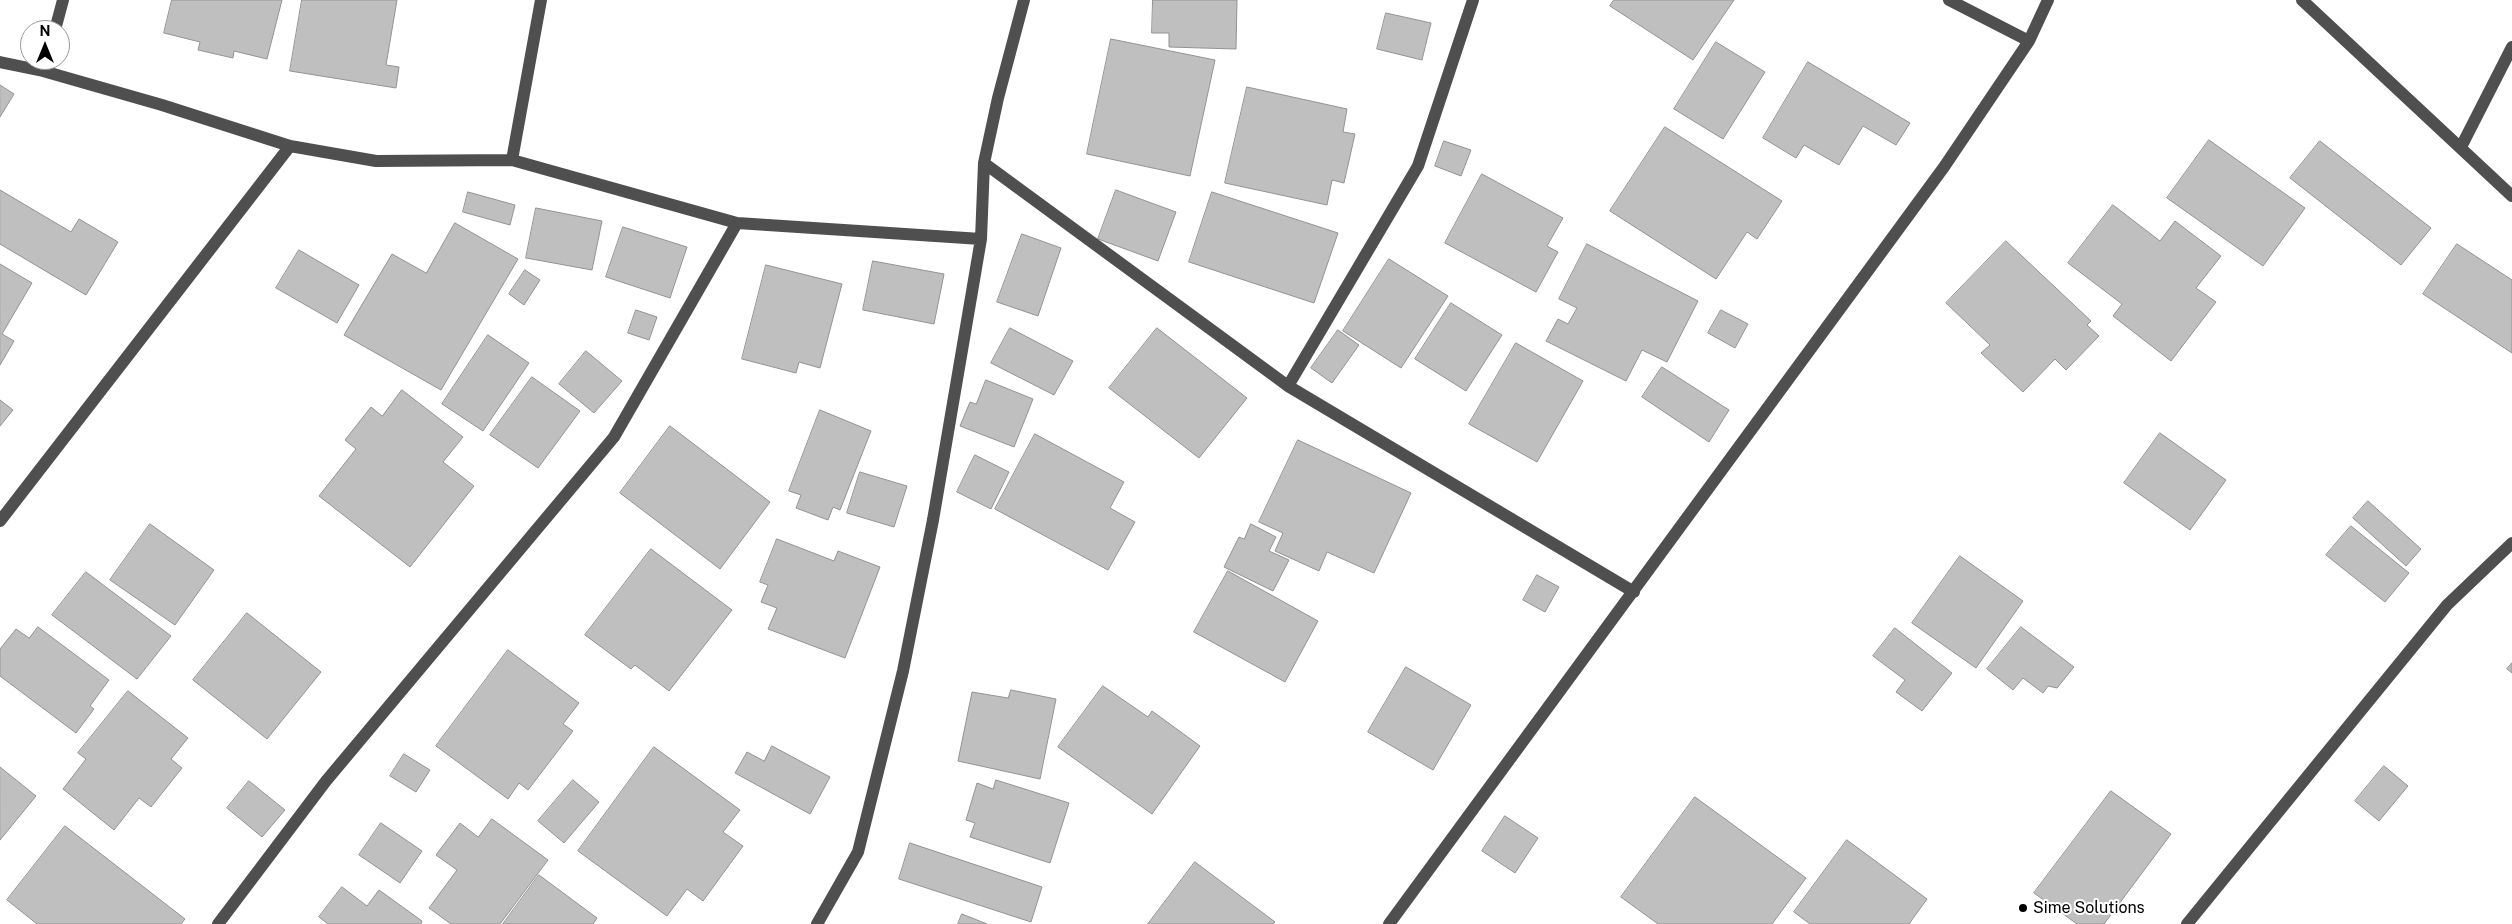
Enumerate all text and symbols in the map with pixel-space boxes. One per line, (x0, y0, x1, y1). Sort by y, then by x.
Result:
north arrow (20, 20, 70, 70)
text: N (40, 23, 50, 39)
place label: Sime Solutions (2033, 898, 2145, 918)
marker: Sime Solutions (2017, 902, 2029, 914)

